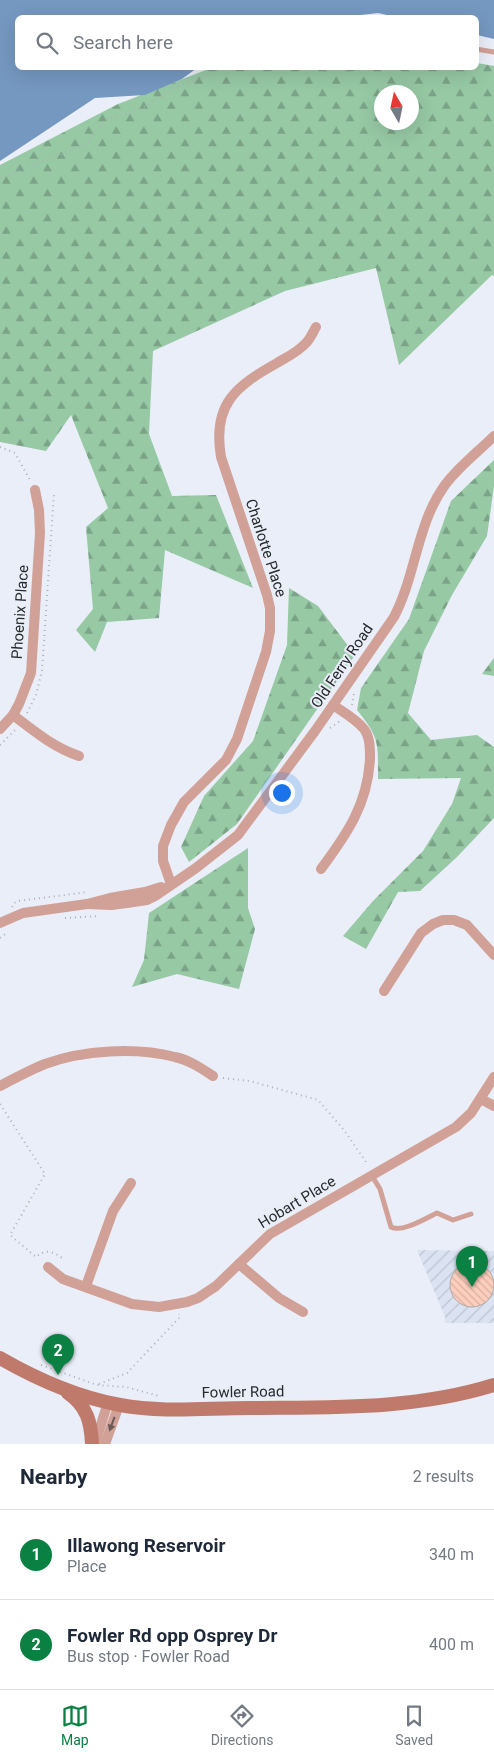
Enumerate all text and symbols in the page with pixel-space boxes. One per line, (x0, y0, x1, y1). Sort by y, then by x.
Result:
search box (15, 15, 479, 70)
icon: search (33, 29, 61, 57)
text: Search here (73, 31, 173, 54)
north arrow (374, 85, 419, 130)
street label: Charlotte Place (242, 497, 290, 599)
street label: Phoenix Place (8, 564, 32, 660)
street label: Old Ferry Road (307, 620, 377, 712)
your location (269, 780, 295, 806)
street label: Hobart Place (255, 1172, 339, 1232)
pin: 1 (456, 1246, 488, 1287)
pin: 2 (42, 1334, 74, 1375)
street label: Fowler Road (201, 1382, 285, 1402)
one-way arrow (108, 1417, 115, 1432)
text: Nearby (20, 1465, 87, 1489)
text: 2 results (413, 1467, 474, 1486)
text: Illawong Reservoir (67, 1534, 225, 1557)
text: 1 (31, 1545, 41, 1564)
text: 340 m (429, 1545, 474, 1564)
text: Place (67, 1557, 107, 1576)
text: Fowler Rd opp Osprey Dr (67, 1624, 277, 1647)
text: 2 (31, 1635, 41, 1654)
text: 400 m (429, 1635, 474, 1654)
text: Bus stop · Fowler Road (67, 1647, 230, 1666)
tab: Map (61, 1702, 89, 1748)
tab: Directions (211, 1702, 274, 1748)
tab: Saved (395, 1702, 433, 1748)

